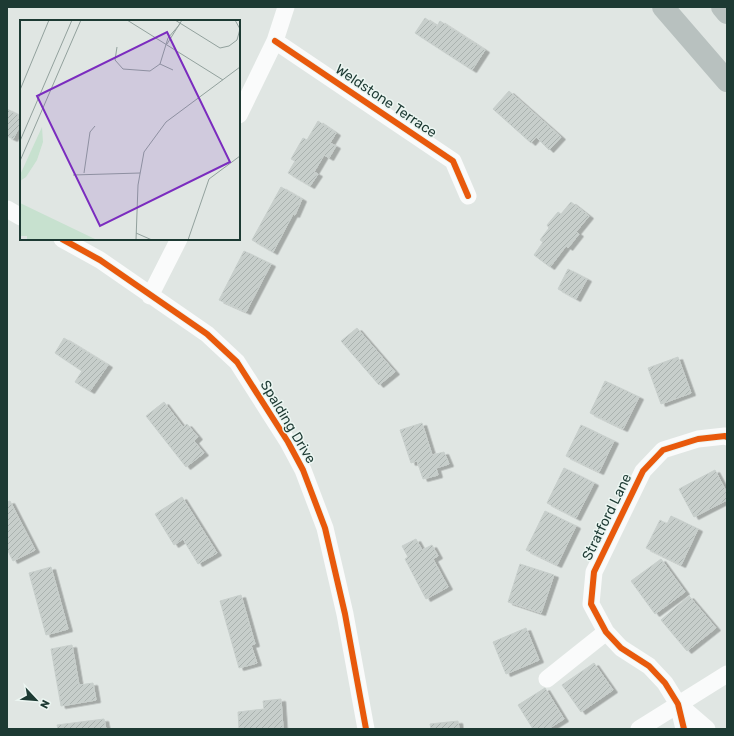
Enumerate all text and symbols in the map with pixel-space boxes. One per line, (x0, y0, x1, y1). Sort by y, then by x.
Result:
inset map (20, 20, 240, 240)
street label: Weldstone Terrace (332, 61, 440, 141)
street label: Spalding Drive (257, 377, 320, 467)
street label: Stratford Lane (579, 471, 635, 563)
north arrow (16, 680, 56, 720)
text: N (37, 698, 52, 711)

